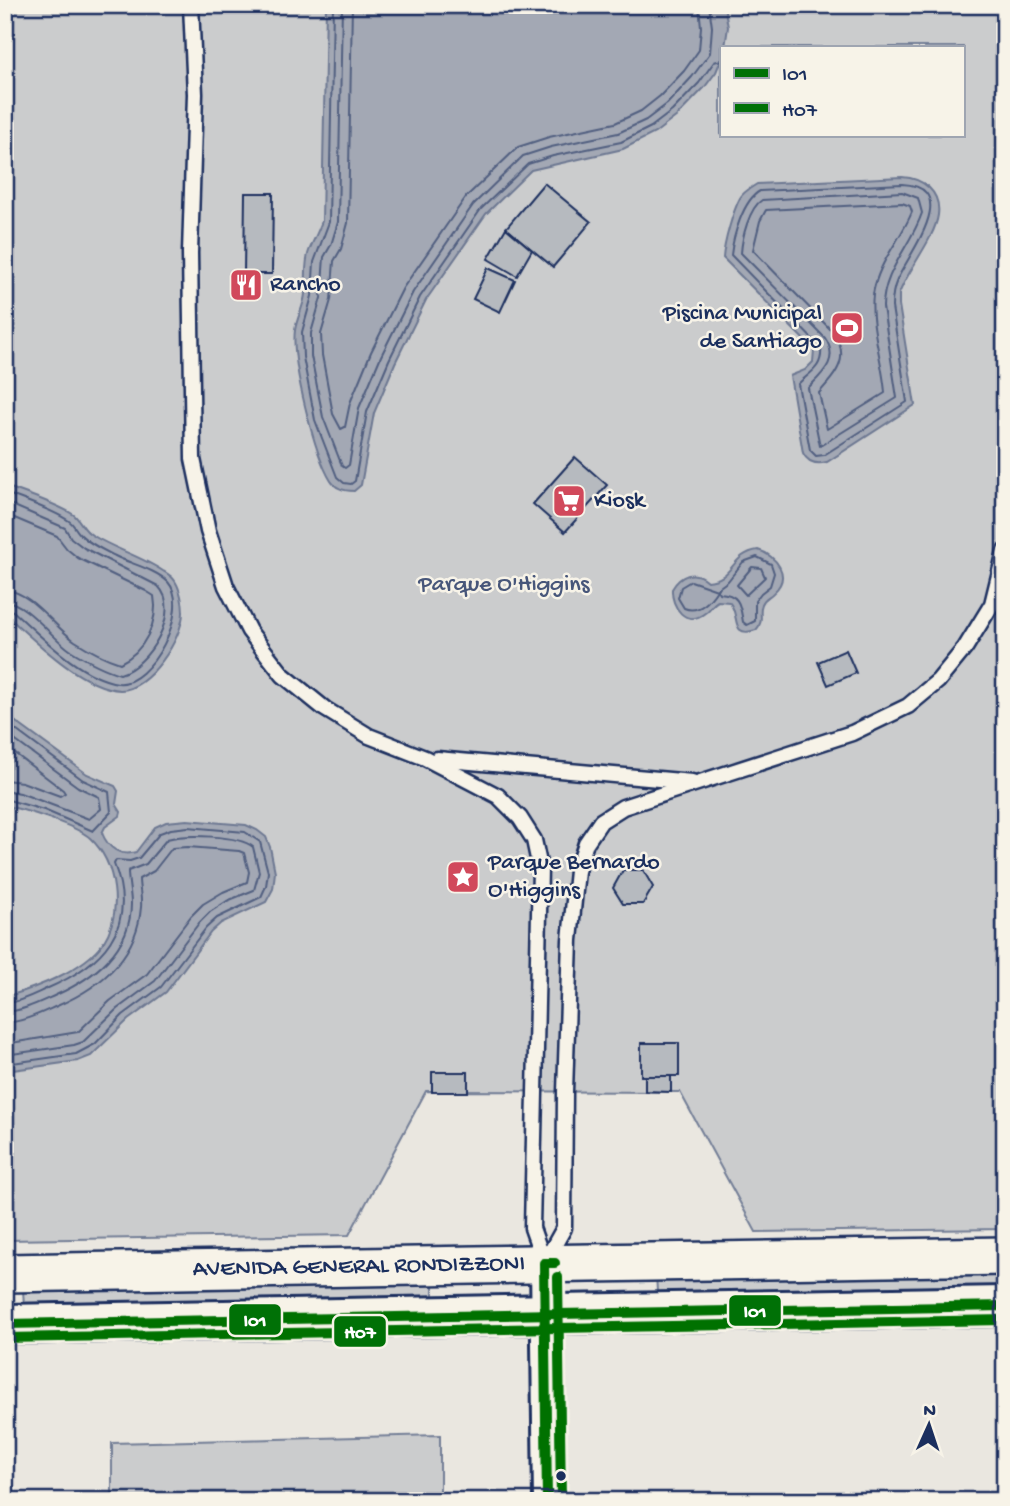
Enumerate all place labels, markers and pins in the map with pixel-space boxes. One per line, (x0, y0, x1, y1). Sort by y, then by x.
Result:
restaurant icon: Rancho (227, 266, 265, 304)
place label: Rancho (270, 271, 341, 300)
place label: Piscina Municipal de Santiago (662, 300, 822, 357)
sports icon: Piscina Municipal de Santiago (828, 309, 866, 347)
supermarket icon: Kiosk (550, 482, 588, 520)
place label: Kiosk (594, 487, 647, 516)
place label: Parque Bernardo O'Higgins (487, 849, 660, 906)
place icon: Parque Bernardo O'Higgins (444, 858, 482, 896)
unlabelled marker (554, 1469, 568, 1483)

